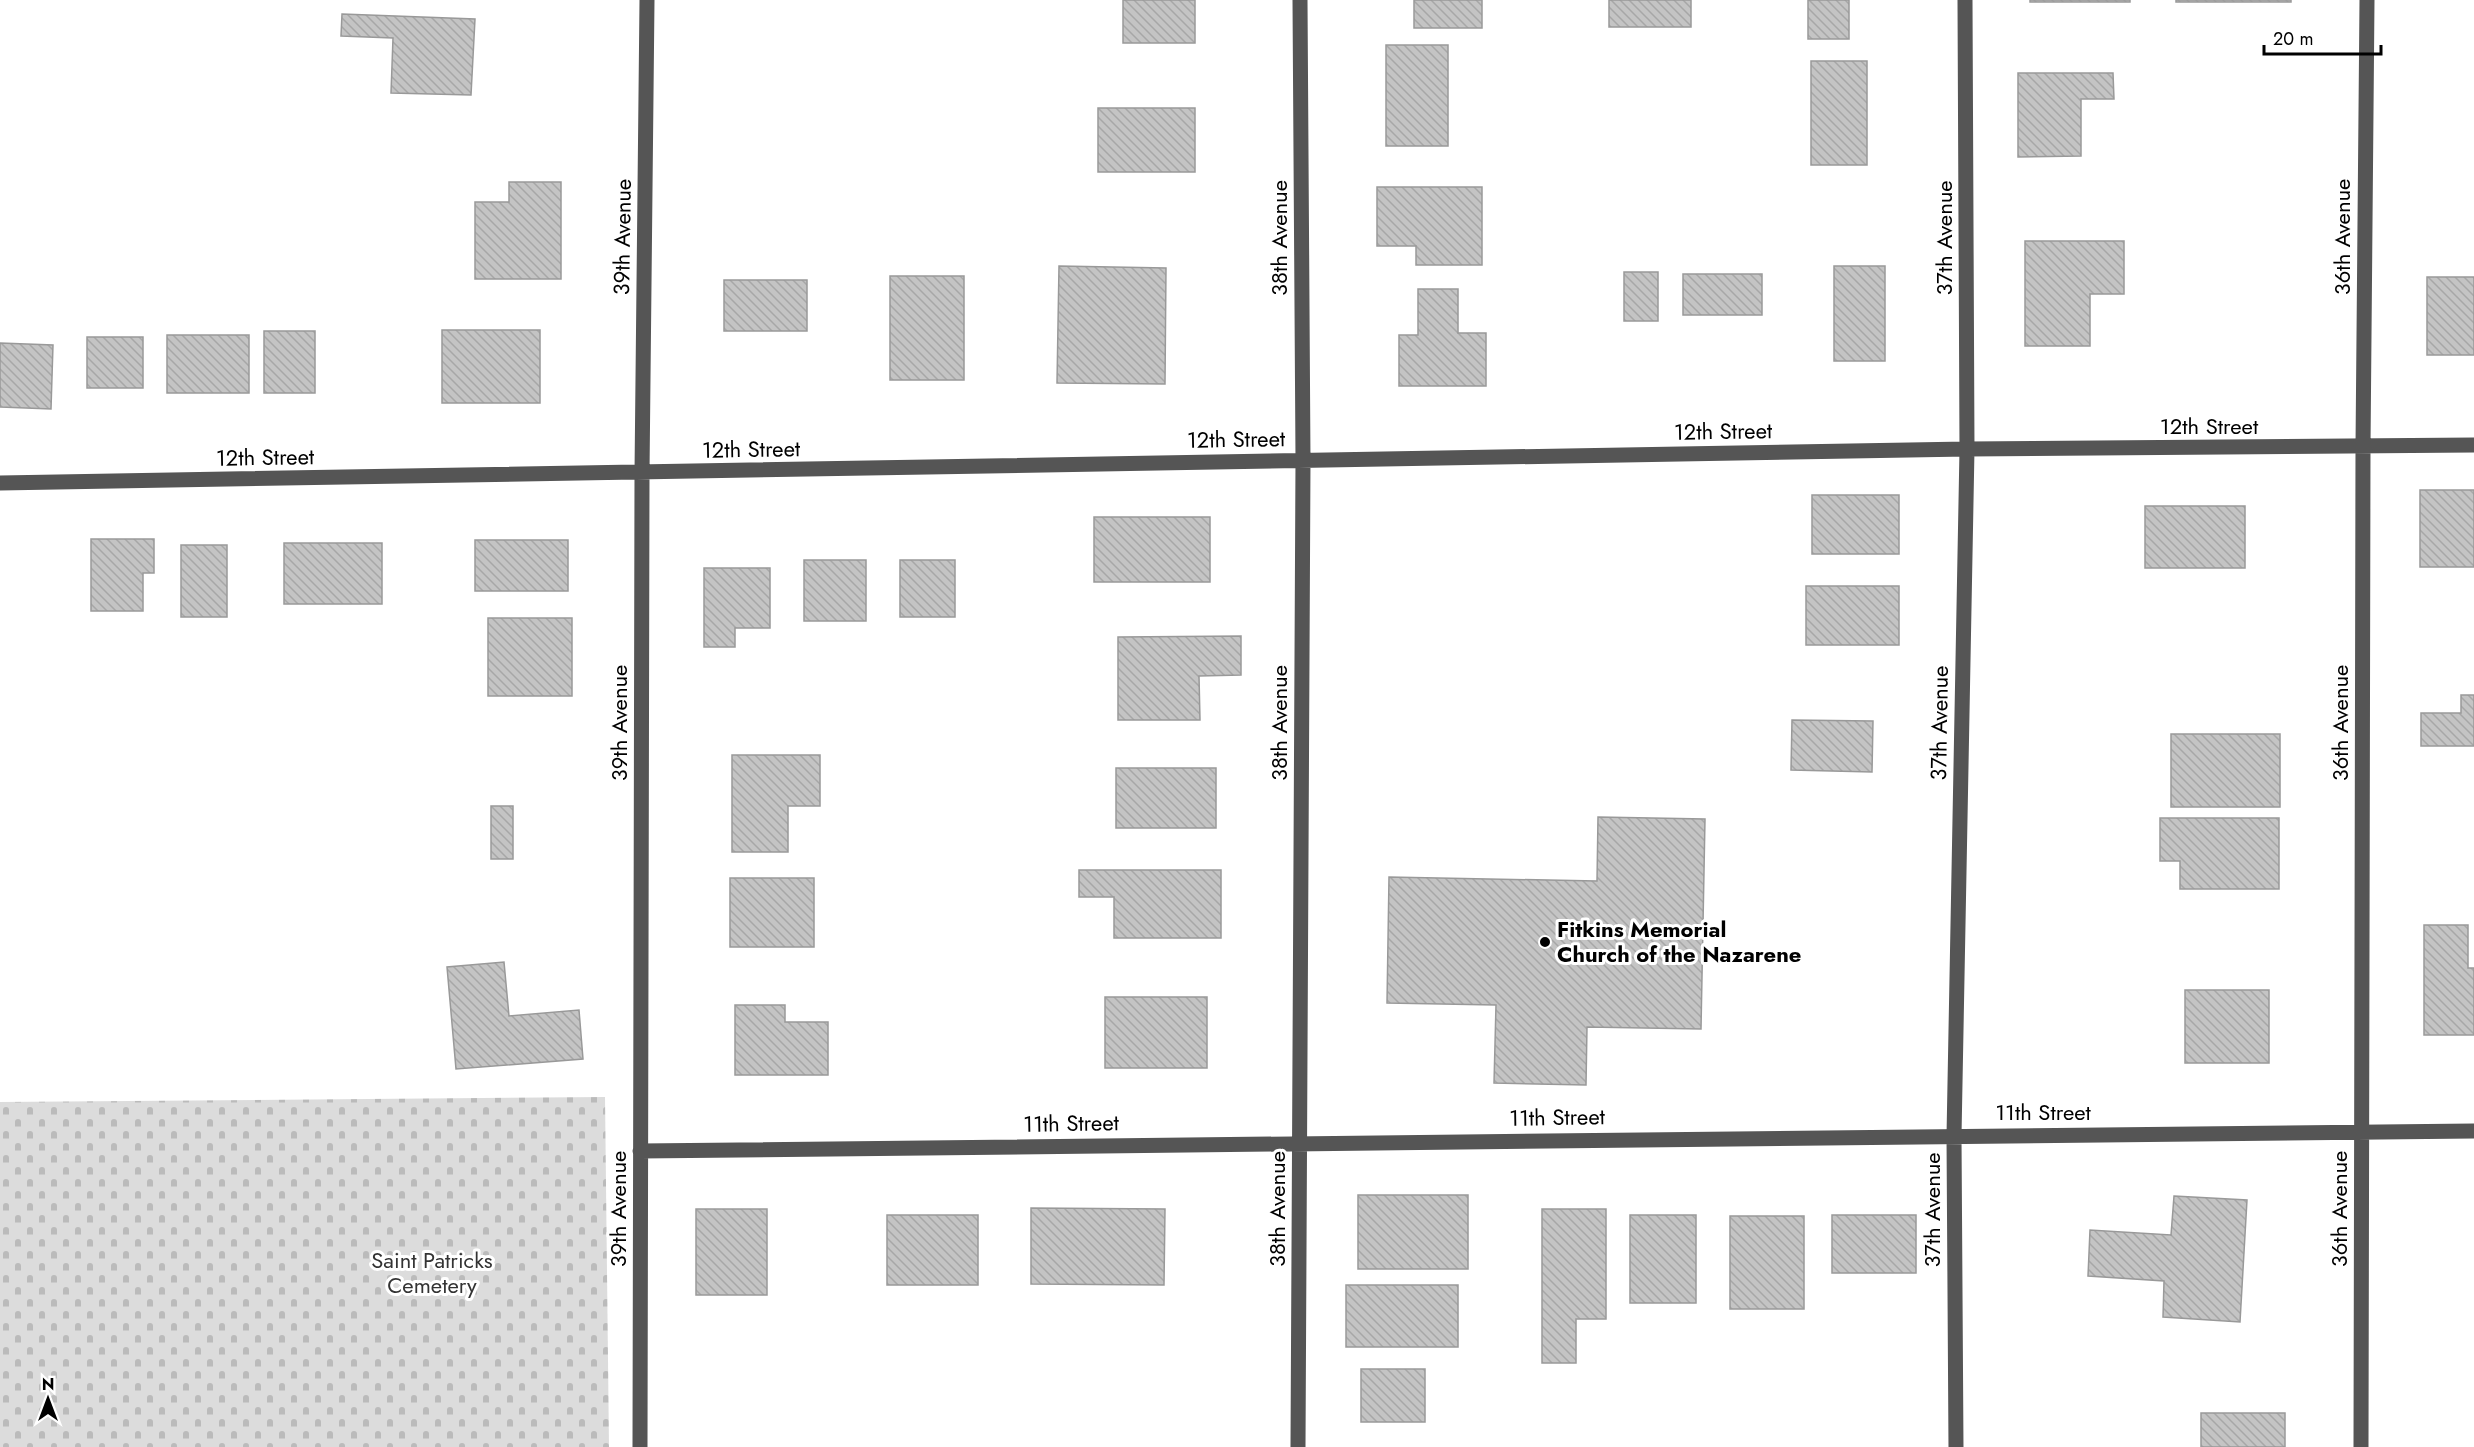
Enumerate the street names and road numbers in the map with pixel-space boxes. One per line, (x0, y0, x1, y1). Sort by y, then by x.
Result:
street label: 39th Avenue (605, 178, 639, 296)
street label: 36th Avenue (2326, 179, 2358, 295)
street label: 38th Avenue (1263, 180, 1295, 296)
street label: 37th Avenue (1928, 180, 1960, 296)
street label: 12th Street (2160, 410, 2259, 442)
street label: 12th Street (1674, 414, 1773, 448)
street label: 12th Street (1187, 422, 1286, 456)
street label: 12th Street (702, 432, 801, 466)
street label: 12th Street (216, 440, 315, 474)
street label: 39th Avenue (603, 665, 635, 781)
street label: 38th Avenue (1263, 665, 1295, 781)
street label: 37th Avenue (1922, 665, 1956, 781)
street label: 36th Avenue (2324, 665, 2356, 781)
street label: 11th Street (1995, 1096, 2092, 1128)
street label: 11th Street (1509, 1100, 1606, 1134)
street label: 11th Street (1023, 1106, 1120, 1140)
street label: 39th Avenue (602, 1151, 634, 1267)
street label: 38th Avenue (1261, 1151, 1293, 1267)
street label: 36th Avenue (2323, 1151, 2355, 1267)
street label: 37th Avenue (1916, 1152, 1948, 1268)

